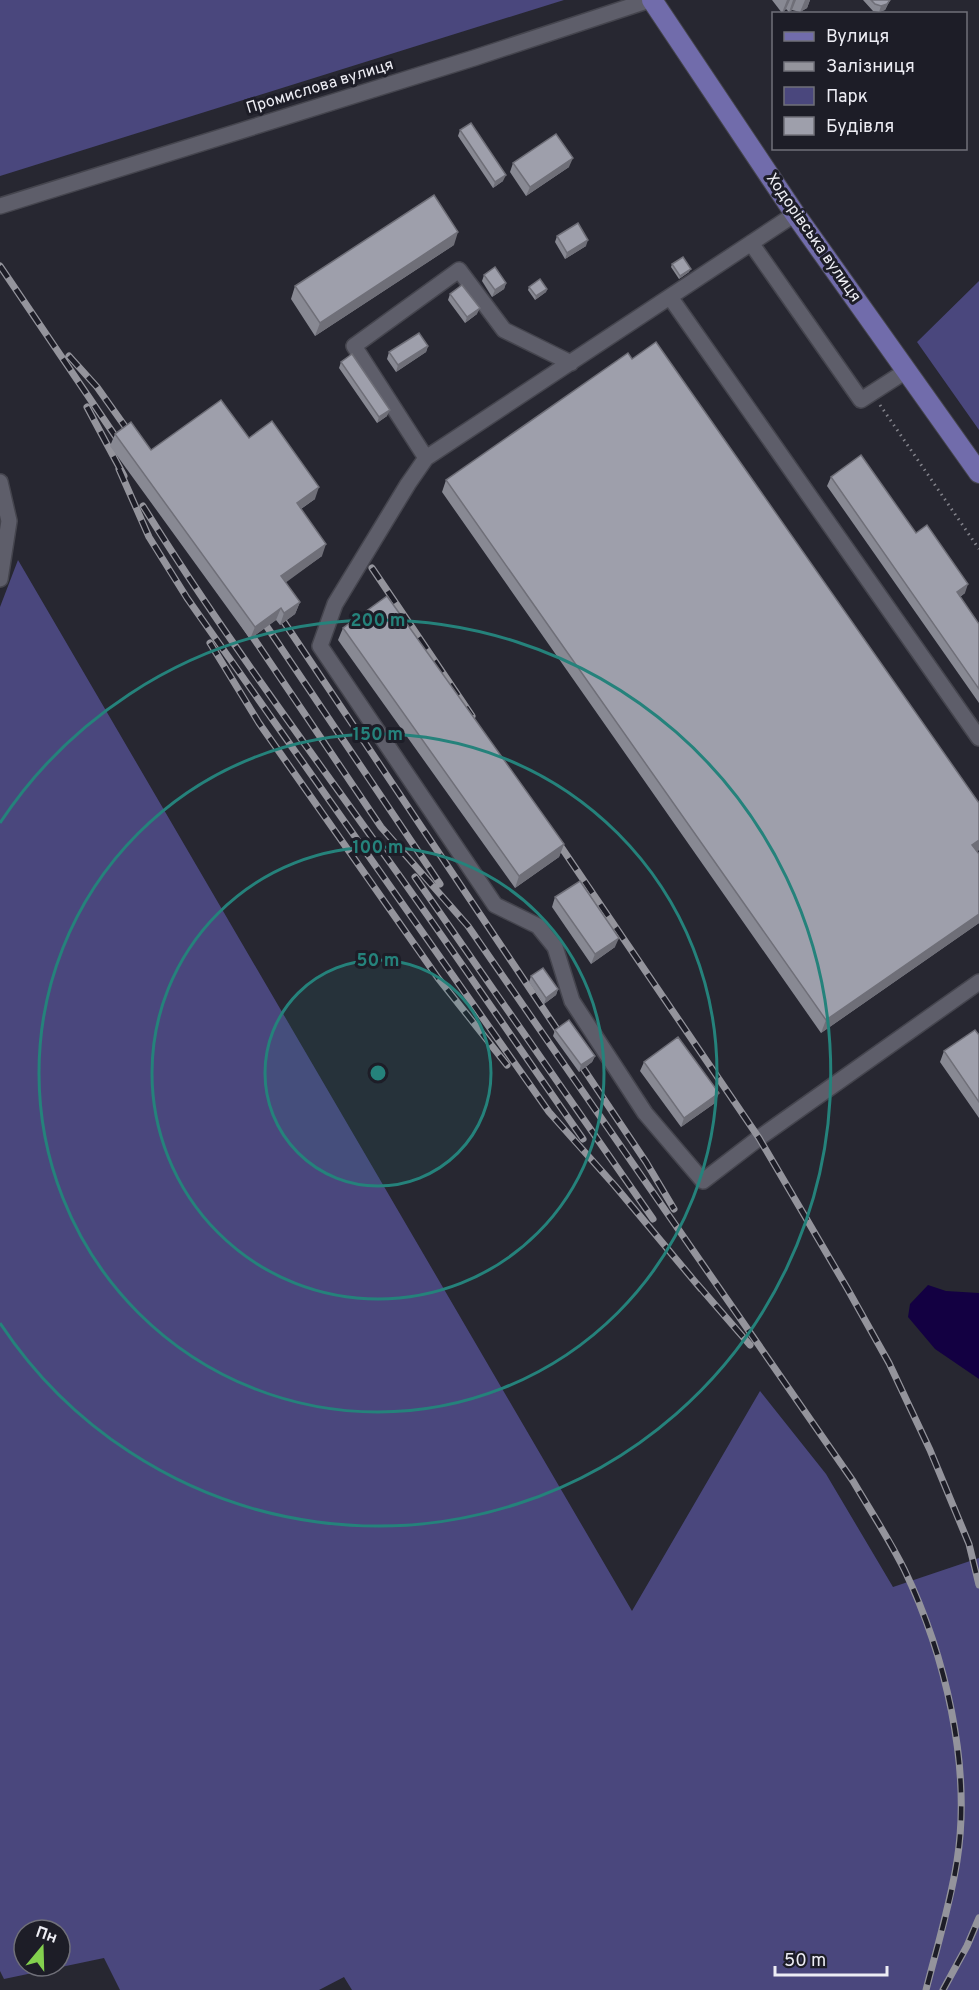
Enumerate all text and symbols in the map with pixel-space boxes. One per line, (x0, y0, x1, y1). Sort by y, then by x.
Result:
legend (772, 12, 967, 150)
text: Вулиця (826, 26, 889, 49)
street label: Промислова вулиця (244, 55, 396, 119)
text: Залізниця (826, 56, 915, 79)
text: Парк (826, 86, 868, 109)
text: Будівля (826, 116, 894, 139)
street label: Ходорівська вулиця (761, 170, 865, 306)
text: 200 m (350, 610, 406, 633)
text: 150 m (353, 724, 403, 747)
text: 100 m (352, 837, 404, 860)
text: 50 m (356, 950, 400, 973)
centre of rings (368, 1063, 388, 1083)
north arrow (12, 1918, 72, 1978)
text: Пн (33, 1923, 60, 1949)
scale bar (775, 1939, 888, 1977)
text: 50 m (784, 1950, 826, 1973)

